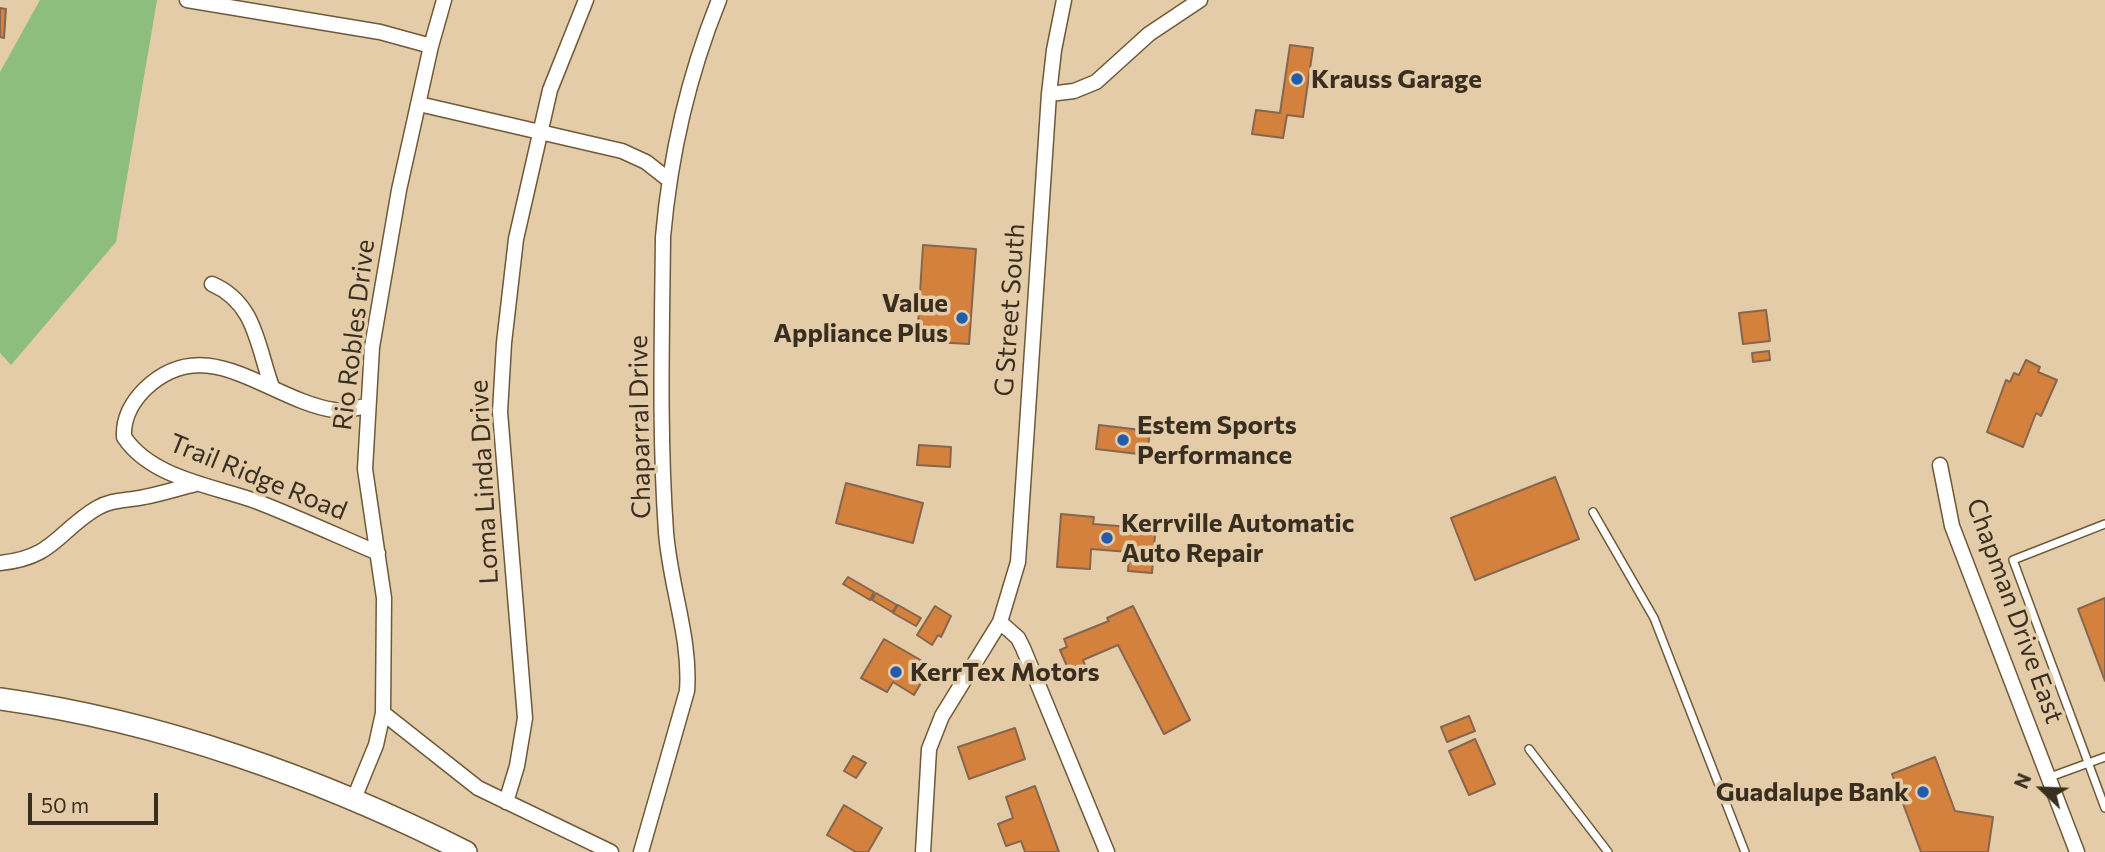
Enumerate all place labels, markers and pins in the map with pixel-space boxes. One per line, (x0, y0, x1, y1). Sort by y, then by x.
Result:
place label: Krauss Garage (1311, 63, 1482, 95)
marker: Krauss Garage (1289, 71, 1305, 87)
place label: Value Appliance Plus (773, 287, 948, 348)
marker: Value Appliance Plus (954, 310, 970, 326)
place label: Estem Sports Performance (1137, 409, 1297, 471)
marker: Estem Sports Performance (1115, 432, 1131, 448)
place label: Kerrville Automatic Auto Repair (1121, 507, 1354, 568)
marker: Kerrville Automatic Auto Repair (1099, 530, 1115, 546)
place label: KerrTex Motors (910, 656, 1100, 688)
marker: KerrTex Motors (888, 664, 904, 680)
place label: Guadalupe Bank (1716, 776, 1909, 808)
marker: Guadalupe Bank (1915, 784, 1931, 800)

